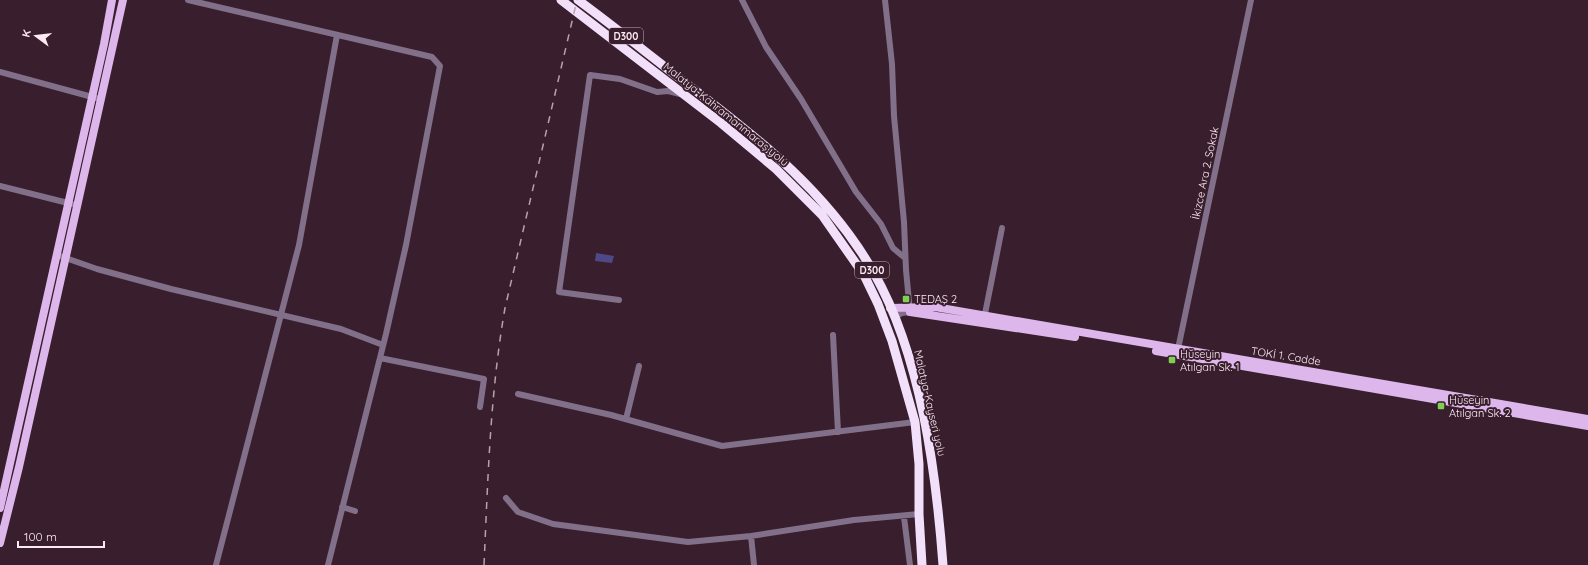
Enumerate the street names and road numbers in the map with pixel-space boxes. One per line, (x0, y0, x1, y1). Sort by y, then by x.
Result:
road number: D300 (609, 28, 643, 44)
street label: Malatya-Kahramanmaraş yolu (660, 59, 792, 169)
street label: İkizce Ara 2. Sokak (1188, 125, 1222, 221)
road number: D300 (855, 262, 889, 278)
street label: TOKİ 1. Cadde (1250, 344, 1322, 368)
street label: Malatya-Kayseri yolu (911, 348, 949, 458)

